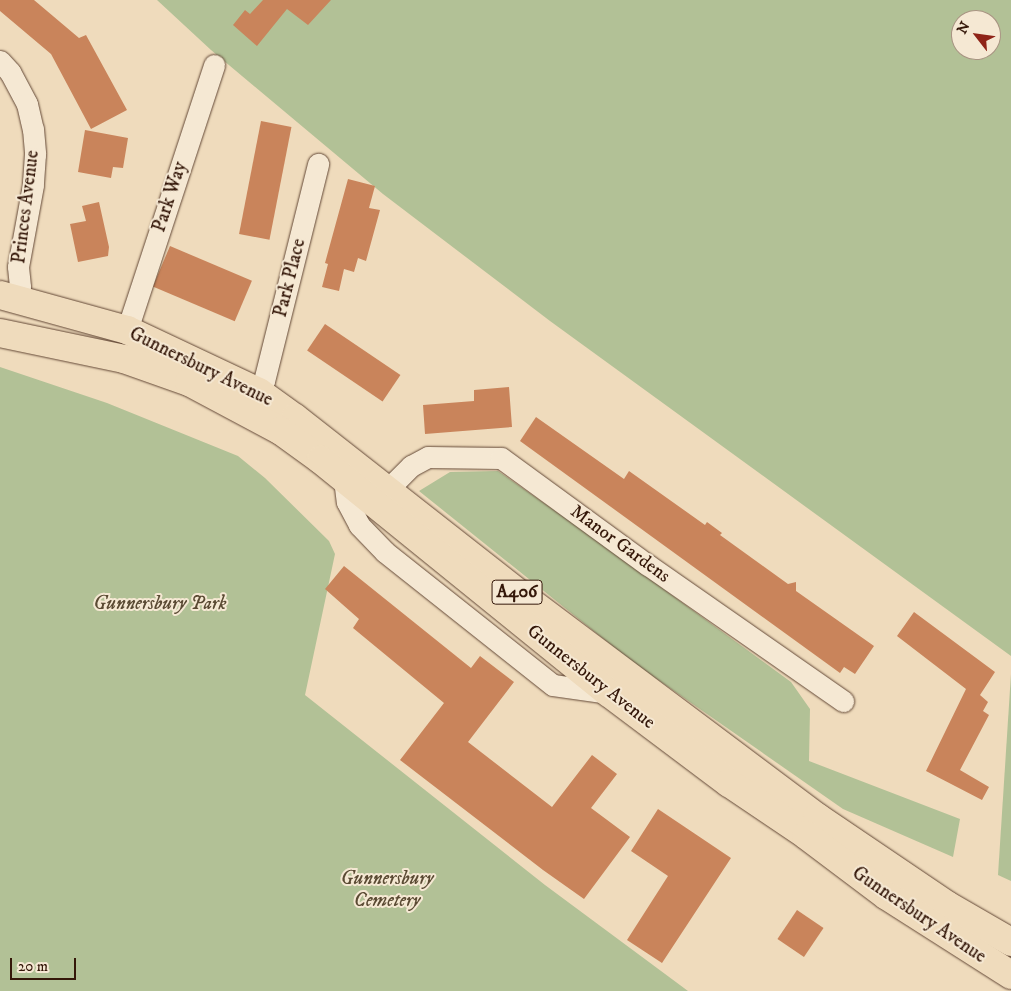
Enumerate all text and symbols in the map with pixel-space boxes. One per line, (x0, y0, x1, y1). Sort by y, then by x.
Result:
north arrow (951, 10, 1001, 60)
text: N (953, 19, 975, 37)
street label: Princes Avenue (8, 149, 44, 265)
street label: Park Way (148, 159, 192, 235)
street label: Park Place (269, 236, 311, 320)
street label: Gunnersbury Avenue (126, 322, 276, 412)
street label: Manor Gardens (566, 500, 674, 588)
road number: A406 (491, 576, 543, 608)
park label: Gunnersbury Park (93, 593, 227, 615)
street label: Gunnersbury Avenue (522, 620, 660, 734)
street label: Gunnersbury Avenue (848, 862, 990, 968)
park label: Gunnersbury Cemetery (341, 868, 433, 912)
scale bar (12, 948, 79, 980)
text: 20 m (18, 957, 48, 976)

